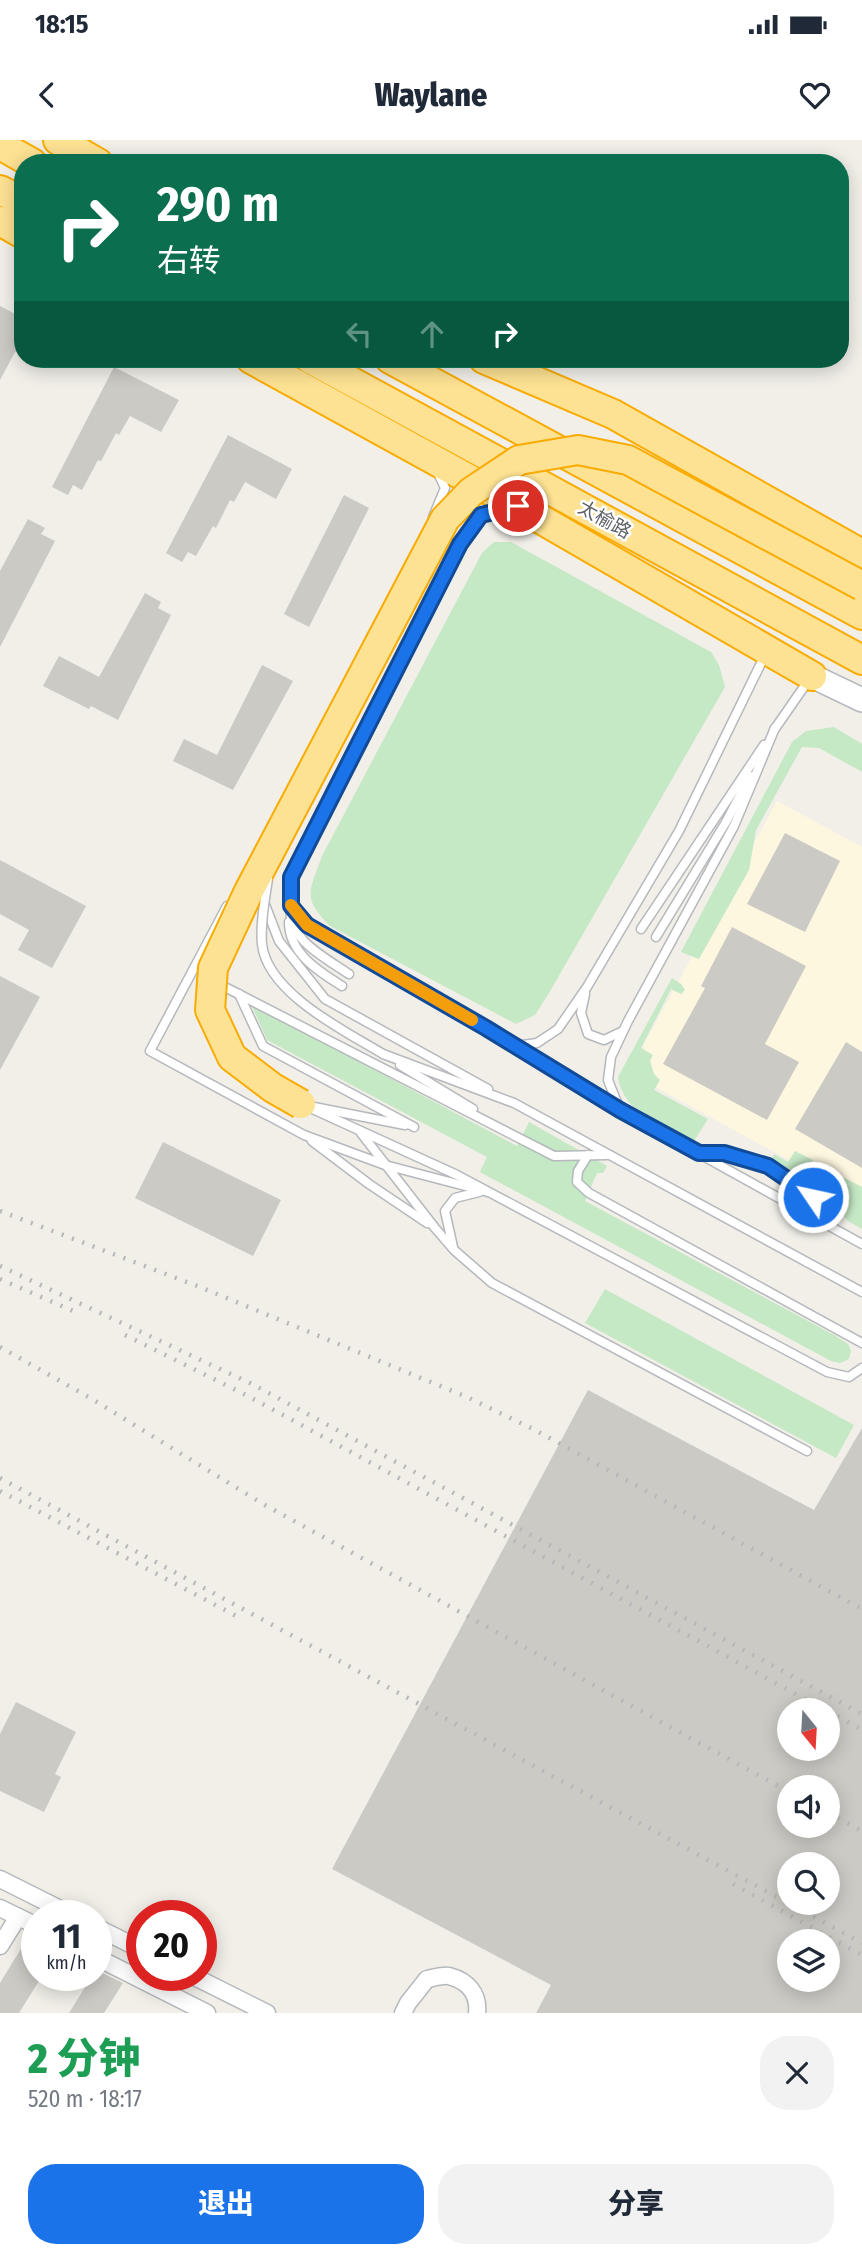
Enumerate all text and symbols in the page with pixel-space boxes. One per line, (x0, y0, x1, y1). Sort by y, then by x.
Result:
text: 18:15 (35, 9, 89, 40)
icon: back (28, 76, 66, 114)
text: Waylane (375, 76, 487, 114)
icon: heart (796, 76, 834, 114)
text: 290 m (157, 175, 279, 234)
icon: right (42, 182, 133, 273)
text: 右转 (157, 242, 221, 280)
icon: left (340, 315, 378, 353)
icon: ahead (413, 315, 451, 353)
icon: right (486, 315, 524, 353)
pin (488, 476, 548, 536)
icon: arrive (499, 487, 537, 525)
street label: 太榆路 (574, 496, 635, 543)
position arrow (776, 1160, 850, 1234)
north arrow (777, 1698, 840, 1760)
map controls (777, 1698, 840, 1992)
button: sound (777, 1775, 840, 1838)
button: search (777, 1852, 840, 1915)
speed limit sign: 20 (126, 1900, 217, 1991)
text: 11 (52, 1915, 81, 1957)
button: layers (777, 1929, 840, 1992)
text: km/h (46, 1952, 87, 1974)
text: 2 分钟 (28, 2034, 140, 2084)
button: close (760, 2036, 834, 2110)
text: 520 m · 18:17 (28, 2085, 142, 2113)
button: 退出 (28, 2164, 424, 2244)
button: 分享 (438, 2164, 834, 2244)

